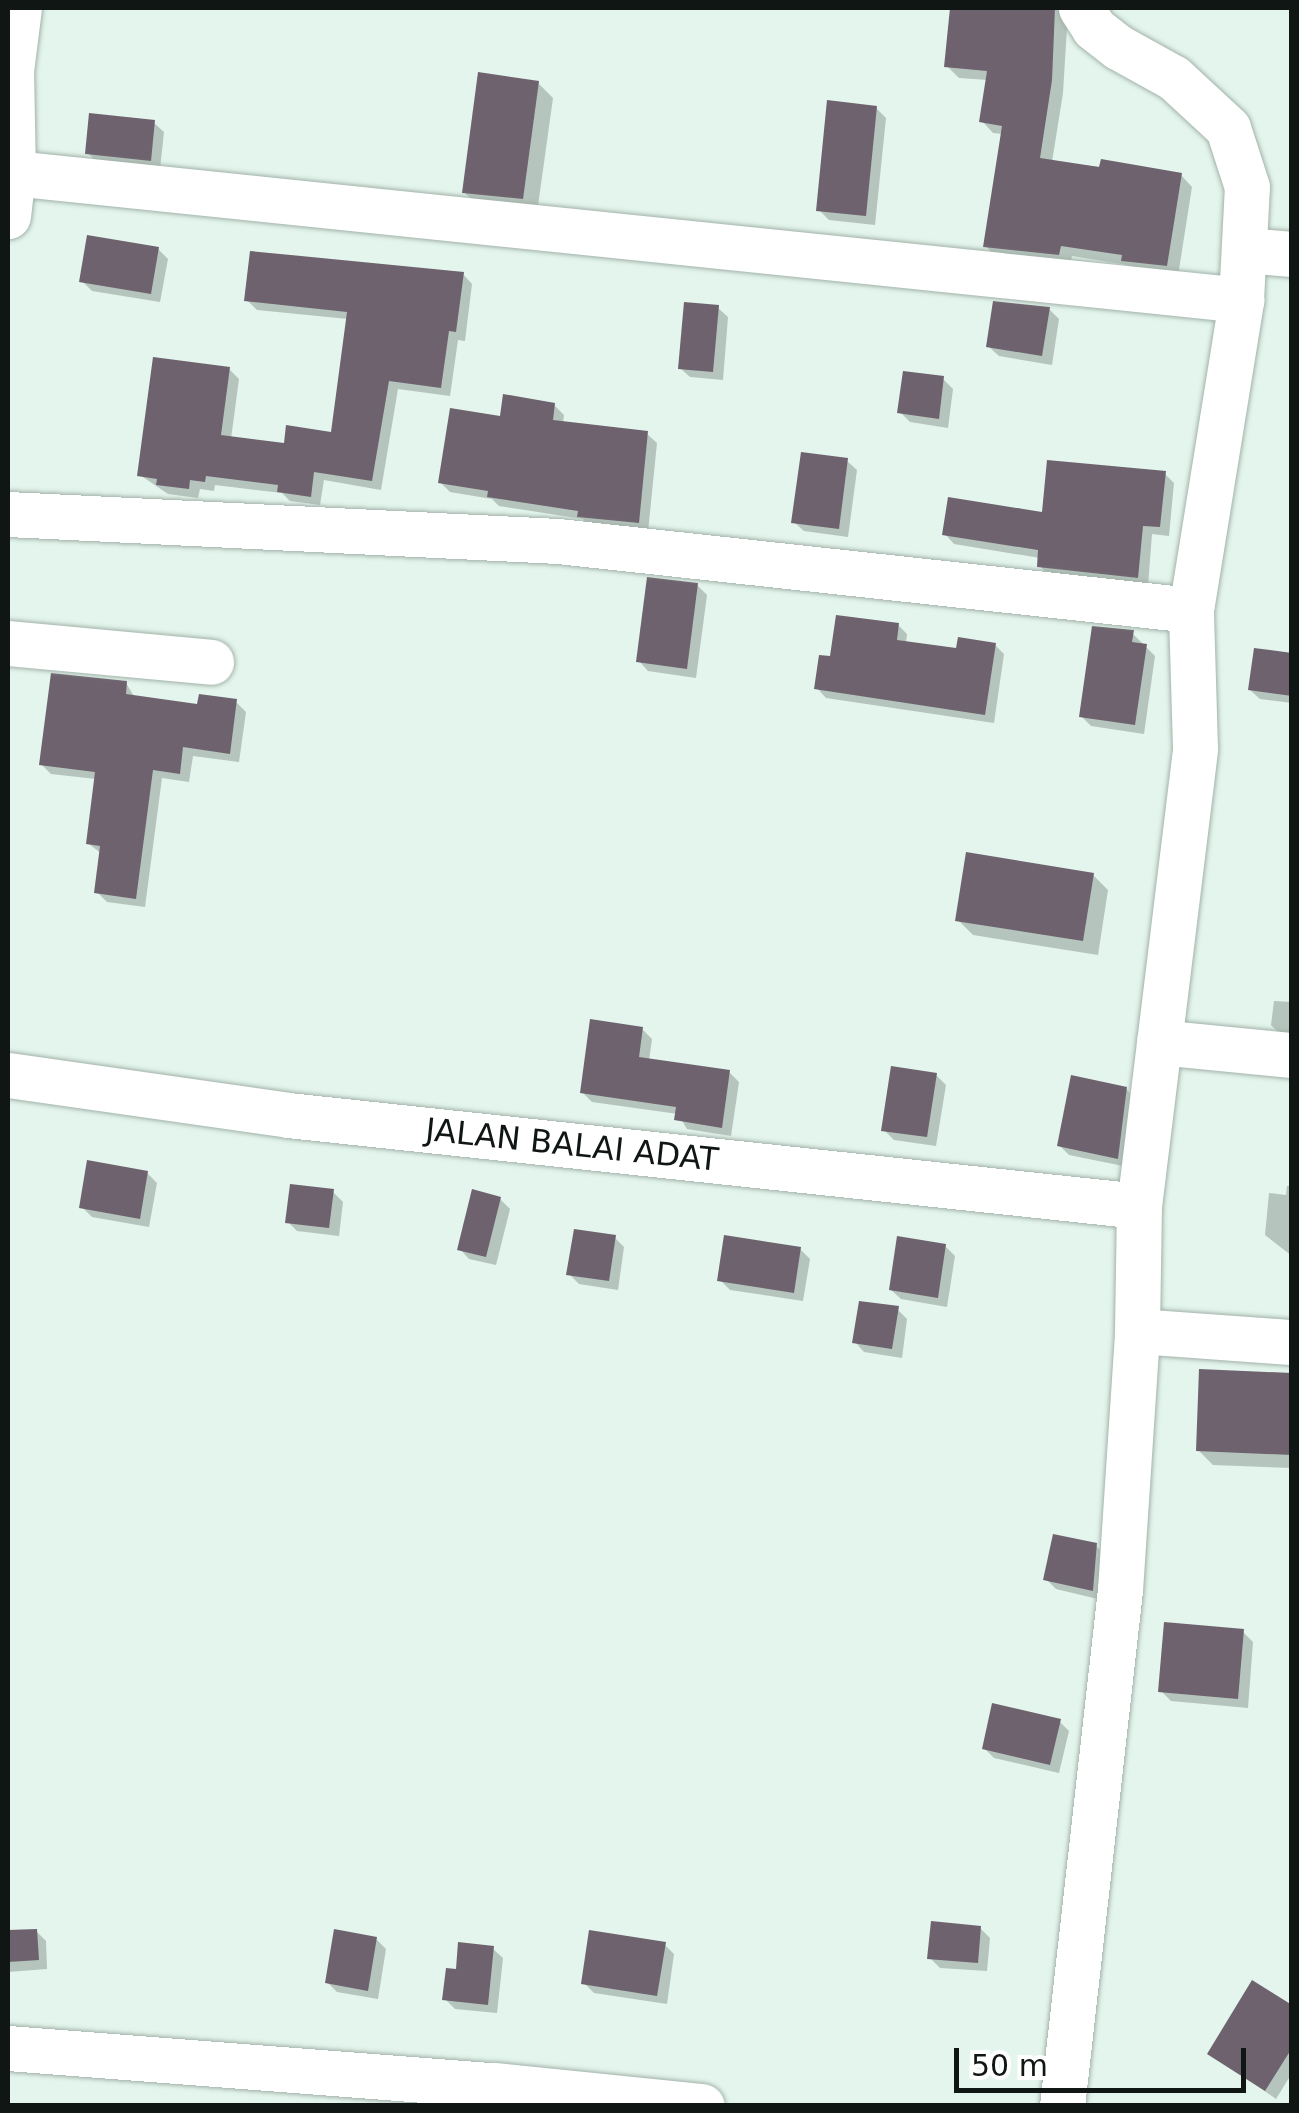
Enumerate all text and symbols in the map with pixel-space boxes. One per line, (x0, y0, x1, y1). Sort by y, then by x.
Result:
street label: JALAN BALAI ADAT (424, 1111, 720, 1179)
scale bar (959, 2028, 1252, 2090)
text: 50 m (971, 2048, 1048, 2083)

